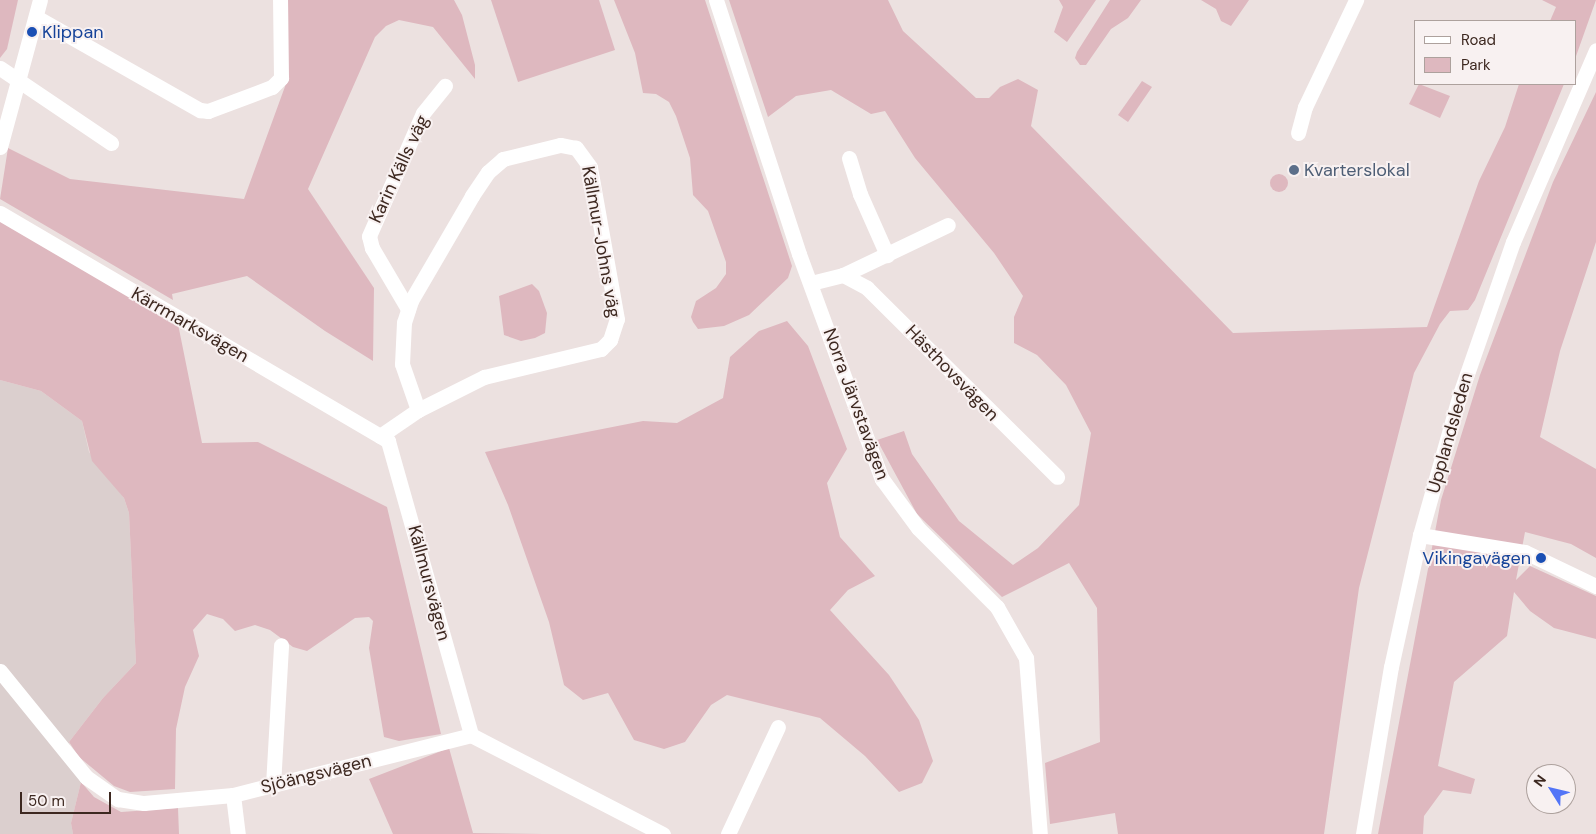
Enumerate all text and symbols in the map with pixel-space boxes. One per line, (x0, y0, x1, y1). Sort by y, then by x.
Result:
legend (1414, 20, 1576, 85)
place label: Klippan (42, 21, 104, 43)
marker: Klippan (26, 26, 38, 38)
text: Road (1461, 30, 1496, 50)
text: Park (1461, 55, 1491, 75)
street label: Karin Källs väg (365, 112, 433, 226)
place label: Kvarterslokal (1304, 159, 1410, 181)
street label: Källmur-Johns väg (577, 164, 625, 320)
marker: Kvarterslokal (1288, 164, 1300, 176)
street label: Kärrmarksvägen (127, 283, 253, 367)
street label: Hästhovsvägen (901, 321, 1003, 425)
street label: Norra Järvstavägen (819, 325, 893, 483)
street label: Upplandsleden (1422, 370, 1478, 496)
street label: Källmursvägen (403, 523, 455, 643)
place label: Vikingavägen (1422, 547, 1531, 569)
marker: Vikingavägen (1535, 552, 1547, 564)
street label: Sjöängsvägen (258, 750, 374, 798)
north arrow (1526, 764, 1576, 814)
text: N (1529, 771, 1550, 790)
scale bar (22, 782, 114, 814)
text: 50 m (28, 791, 65, 811)

